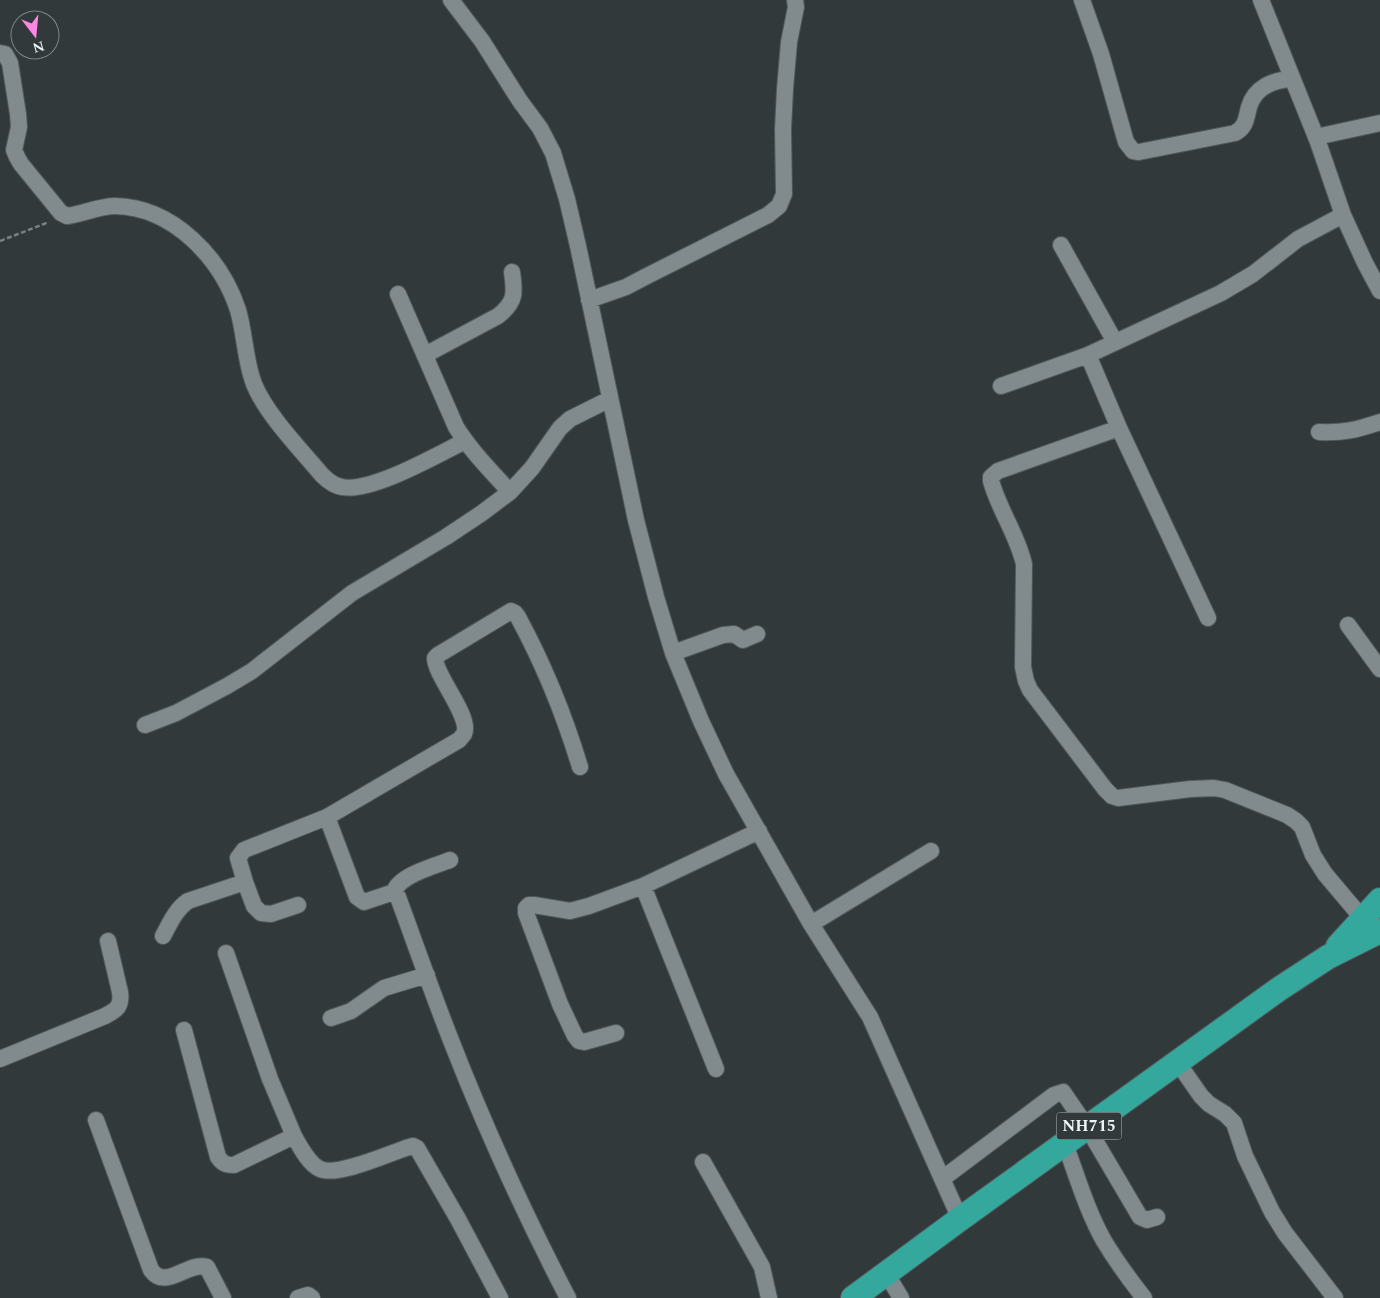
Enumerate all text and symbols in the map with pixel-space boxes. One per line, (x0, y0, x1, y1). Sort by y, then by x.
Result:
north arrow (10, 10, 60, 60)
text: N (30, 35, 47, 59)
road number: NH715 (1056, 1112, 1122, 1140)

